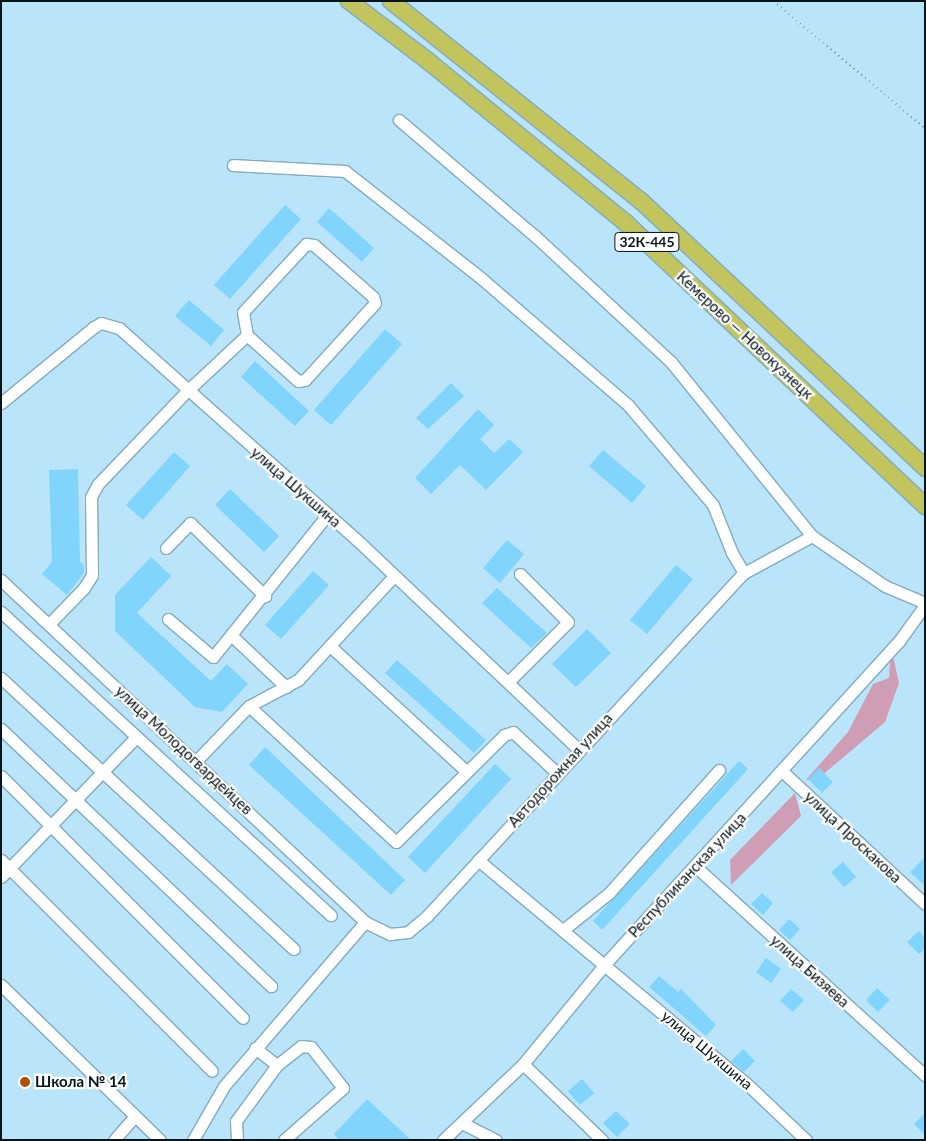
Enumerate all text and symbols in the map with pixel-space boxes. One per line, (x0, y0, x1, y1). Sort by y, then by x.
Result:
road number: 32К-445 (613, 230, 681, 253)
street label: Кемерово — Новокузнецк (673, 267, 817, 403)
street label: улица Шукшина (247, 443, 345, 531)
street label: улица Молодогвардейцев (112, 682, 256, 818)
street label: Автодорожная улица (504, 709, 616, 831)
street label: улица Проскакова (801, 787, 905, 887)
street label: Республиканская улица (624, 809, 750, 941)
street label: улица Бизяева (767, 931, 853, 1011)
street label: улица Шукшина (658, 1007, 756, 1093)
place label: Школа № 14 (35, 1073, 126, 1091)
marker: Школа № 14 (19, 1076, 31, 1088)

